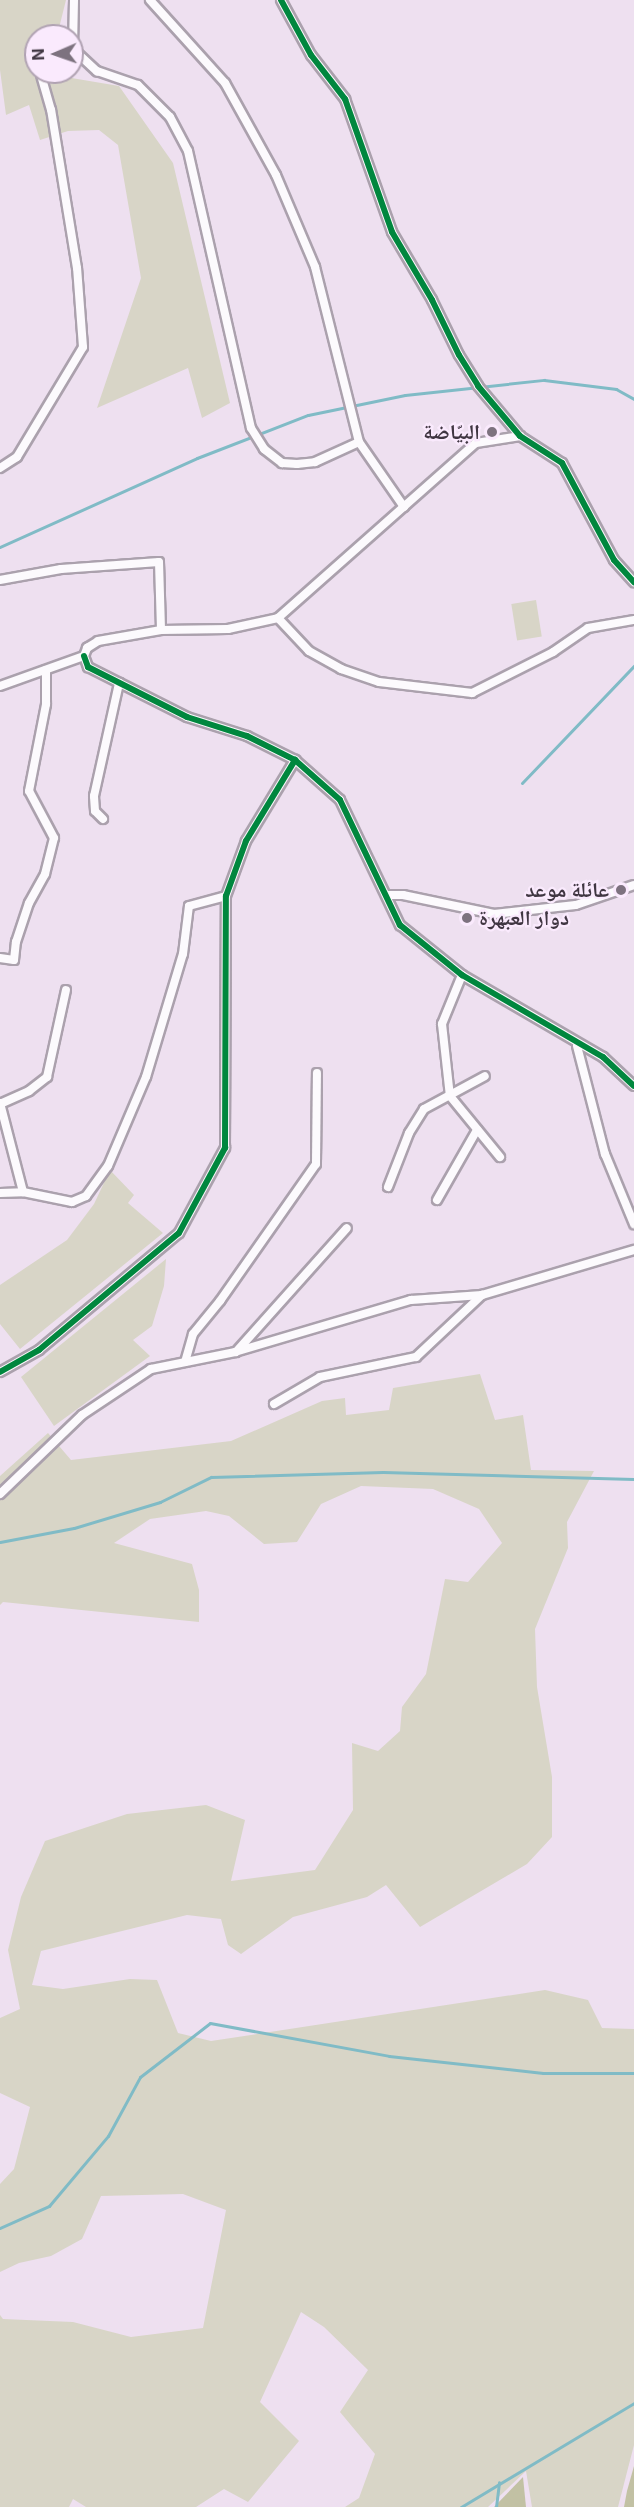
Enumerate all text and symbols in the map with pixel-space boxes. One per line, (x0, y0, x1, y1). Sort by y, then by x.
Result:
north arrow (24, 24, 84, 84)
text: N (28, 48, 48, 61)
place label: البيّاضة (423, 419, 480, 445)
marker: البيّاضة (485, 425, 499, 439)
place label: عائلة موعد (525, 877, 609, 903)
marker: عائلة موعد (614, 883, 628, 897)
place label: دوار العبهرة (479, 905, 569, 931)
marker: دوار العبهرة (460, 911, 474, 925)

